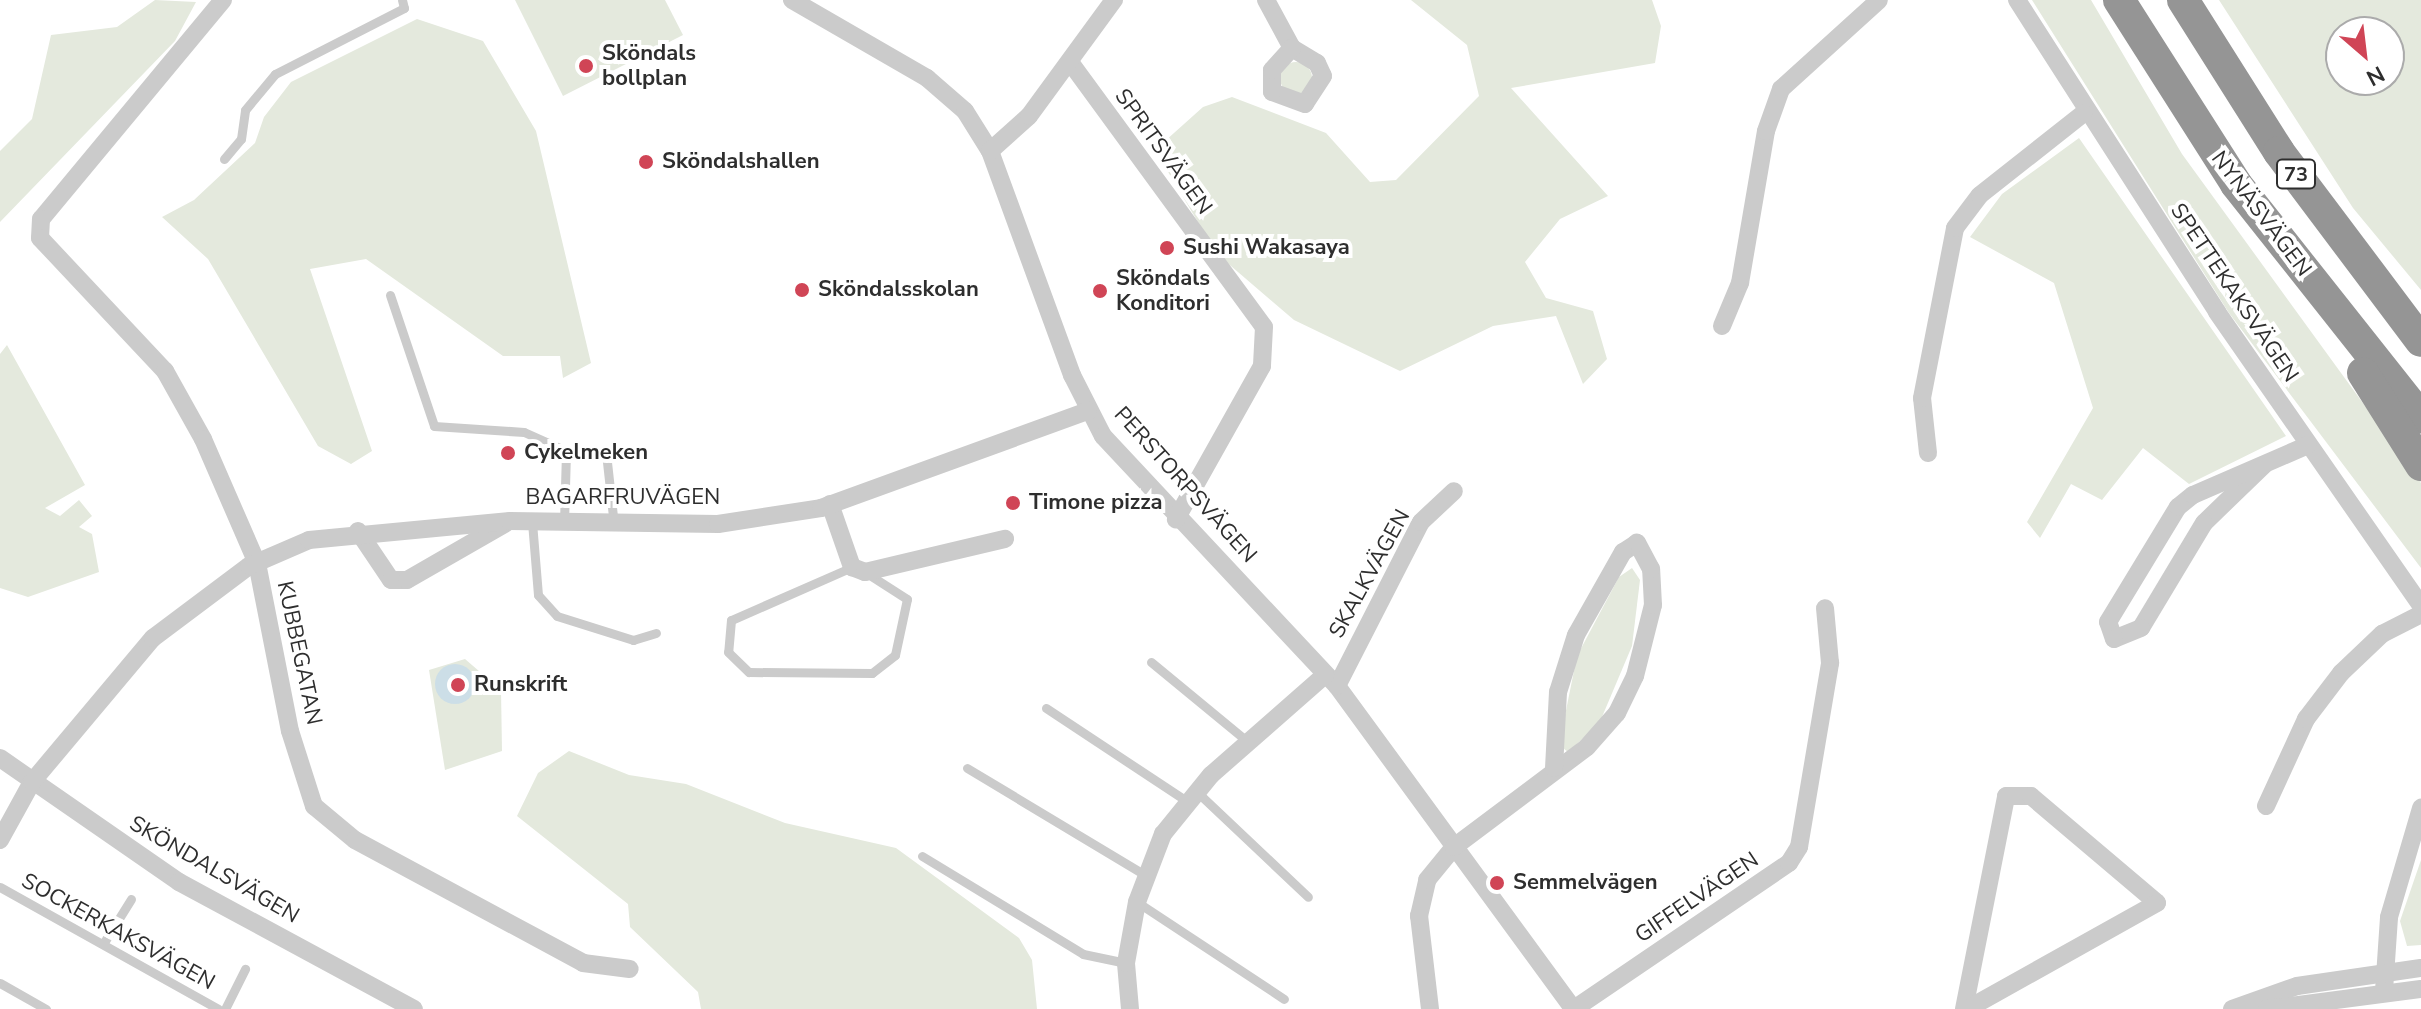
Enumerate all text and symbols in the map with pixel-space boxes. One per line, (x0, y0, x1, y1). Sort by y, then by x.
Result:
north arrow (2325, 16, 2405, 96)
place label: Sköndals bollplan (602, 40, 696, 92)
marker: Sköndals bollplan (577, 57, 595, 75)
text: N (2361, 58, 2390, 93)
street label: SPRITSVÄGEN (1109, 84, 1217, 220)
street label: NYNÄSVÄGEN (2205, 146, 2317, 282)
place label: Sköndalshallen (662, 149, 819, 175)
marker: Sköndalshallen (637, 153, 655, 171)
road number: 73 (2276, 158, 2316, 190)
street label: SPETTEKAKSVÄGEN (2164, 199, 2304, 387)
place label: Sushi Wakasaya (1183, 235, 1350, 261)
marker: Sushi Wakasaya (1158, 239, 1176, 257)
place label: Sköndals Konditori (1116, 265, 1210, 316)
place label: Sköndalsskolan (818, 277, 979, 303)
marker: Sköndalsskolan (793, 281, 811, 299)
marker: Sköndals Konditori (1091, 282, 1109, 300)
street label: PERSTORPSVÄGEN (1108, 402, 1262, 568)
place label: Cykelmeken (524, 440, 648, 466)
marker: Cykelmeken (499, 444, 517, 462)
street label: BAGARFRUVÄGEN (526, 485, 720, 511)
place label: Timone pizza (1029, 490, 1163, 516)
marker: Timone pizza (1004, 494, 1022, 512)
street label: SKALKVÄGEN (1324, 505, 1416, 643)
street label: KUBBEGATAN (271, 579, 327, 727)
place label: Runskrift (474, 672, 567, 698)
marker: Runskrift (449, 676, 467, 694)
street label: SKÖNDALSVÄGEN (124, 811, 304, 929)
street label: GIFFELVÄGEN (1630, 847, 1764, 949)
street label: SOCKERKAKSVÄGEN (17, 868, 219, 996)
place label: Semmelvägen (1513, 870, 1658, 896)
marker: Semmelvägen (1488, 874, 1506, 892)

